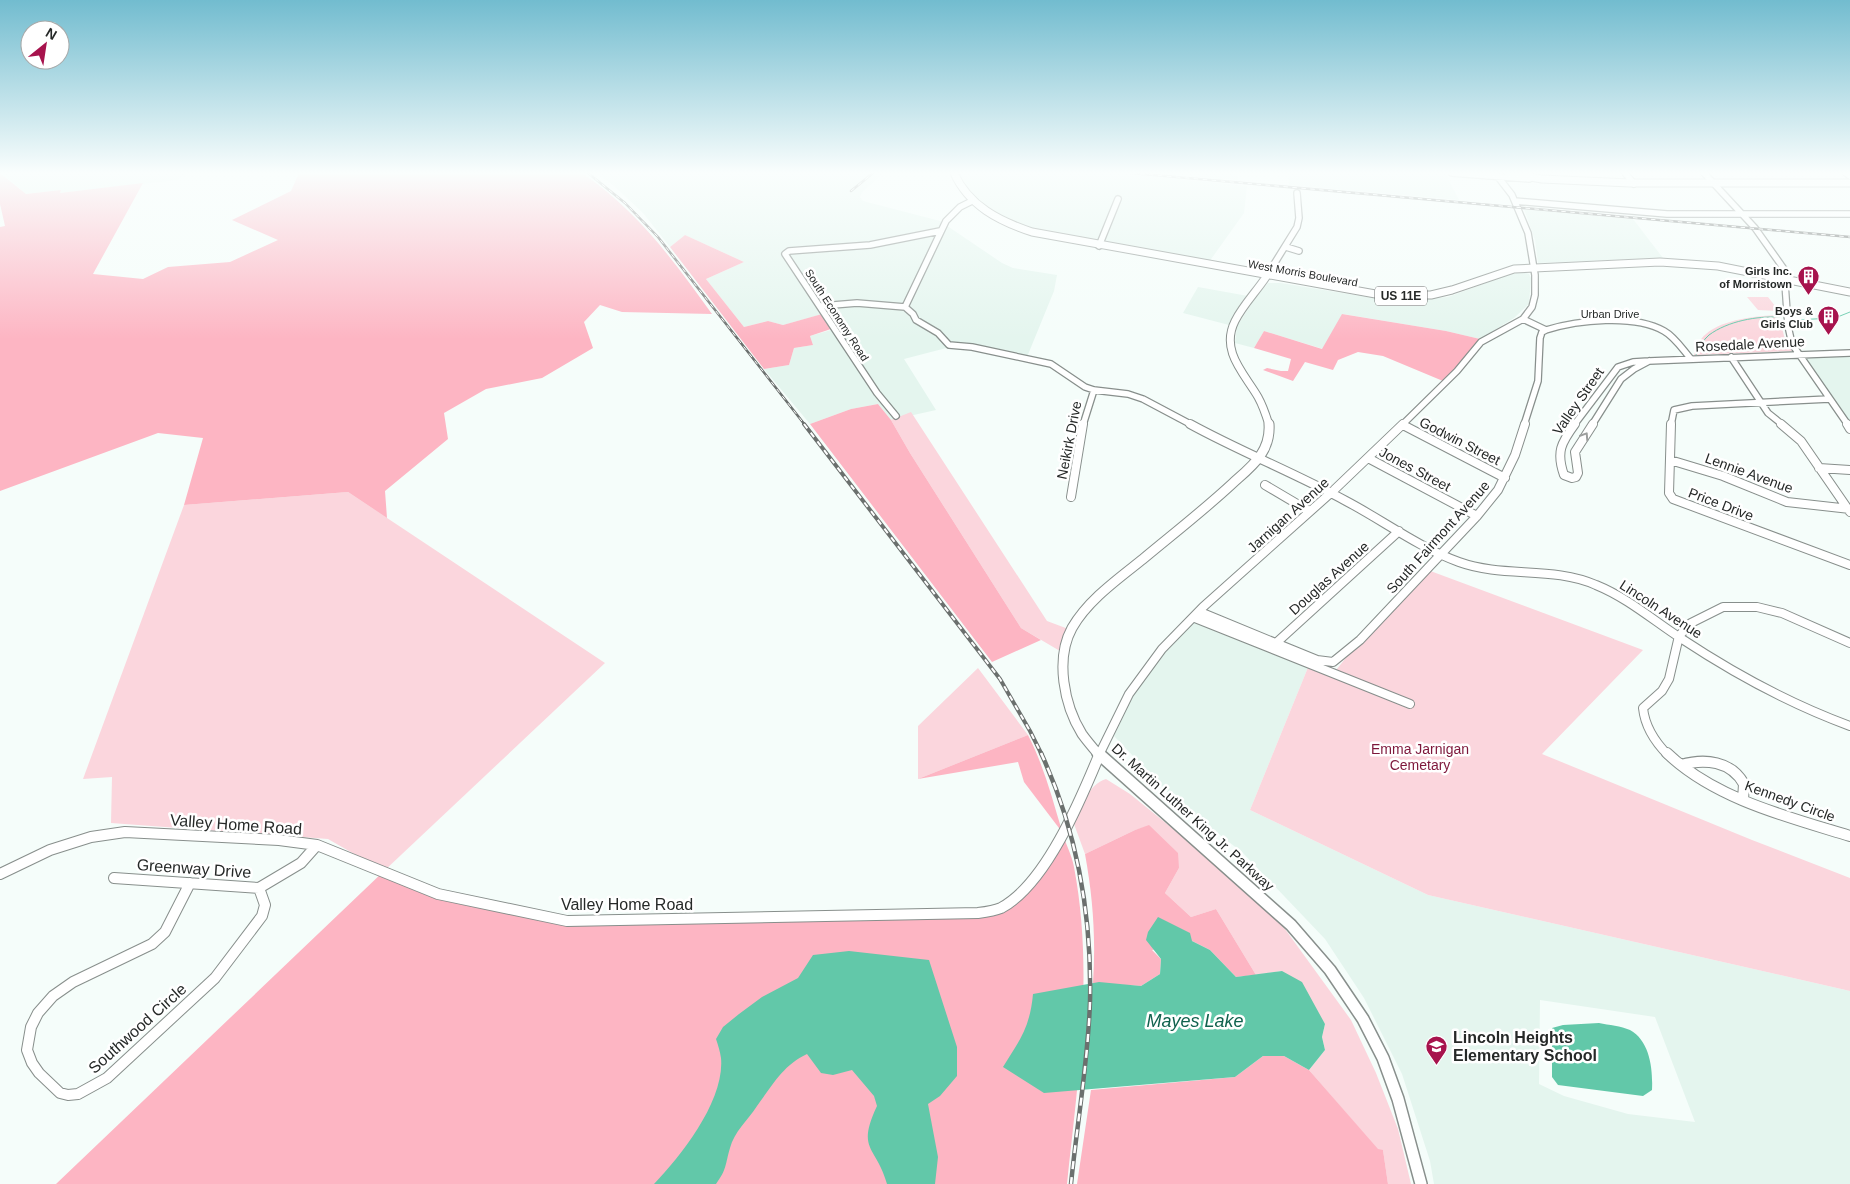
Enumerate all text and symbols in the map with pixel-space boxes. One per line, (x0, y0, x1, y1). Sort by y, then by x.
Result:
north arrow (20, 20, 70, 70)
text: N (43, 24, 60, 43)
street label: West Morris Boulevard (1247, 257, 1359, 289)
place label: Girls Inc. of Morristown (1719, 265, 1792, 290)
building icon: Girls Inc. of Morristown (1796, 265, 1820, 296)
street label: South Economy Road (803, 267, 871, 363)
road number: US 11E (1375, 286, 1427, 306)
place label: Boys & Girls Club (1760, 305, 1813, 330)
building icon: Boys & Girls Club (1817, 305, 1841, 336)
street label: Urban Drive (1581, 308, 1639, 320)
street label: Rosedale Avenue (1695, 333, 1805, 355)
street label: Valley Street (1549, 364, 1607, 438)
street label: Neikirk Drive (1054, 399, 1084, 480)
street label: Godwin Street (1417, 414, 1503, 468)
one-way arrow (1579, 432, 1588, 441)
street label: Jones Street (1377, 443, 1454, 495)
street label: Lennie Avenue (1703, 450, 1795, 496)
street label: Jarnigan Avenue (1244, 474, 1332, 556)
street label: South Fairmont Avenue (1383, 477, 1493, 597)
street label: Price Drive (1686, 484, 1756, 524)
street label: Douglas Avenue (1286, 538, 1372, 618)
street label: Lincoln Avenue (1617, 576, 1705, 642)
street label: Dr. Martin Luther King Jr. Parkway (1109, 740, 1277, 894)
park label: Emma Jarnigan Cemetary (1371, 741, 1469, 773)
street label: Kennedy Circle (1743, 777, 1838, 825)
street label: Valley Home Road (169, 811, 303, 838)
street label: Greenway Drive (136, 856, 252, 881)
street label: Valley Home Road (561, 896, 693, 913)
street label: Southwood Circle (85, 980, 190, 1077)
water label: Mayes Lake (1146, 1011, 1244, 1031)
place label: Lincoln Heights Elementary School (1453, 1029, 1597, 1064)
school or university icon: Lincoln Heights Elementary School (1425, 1034, 1449, 1065)

